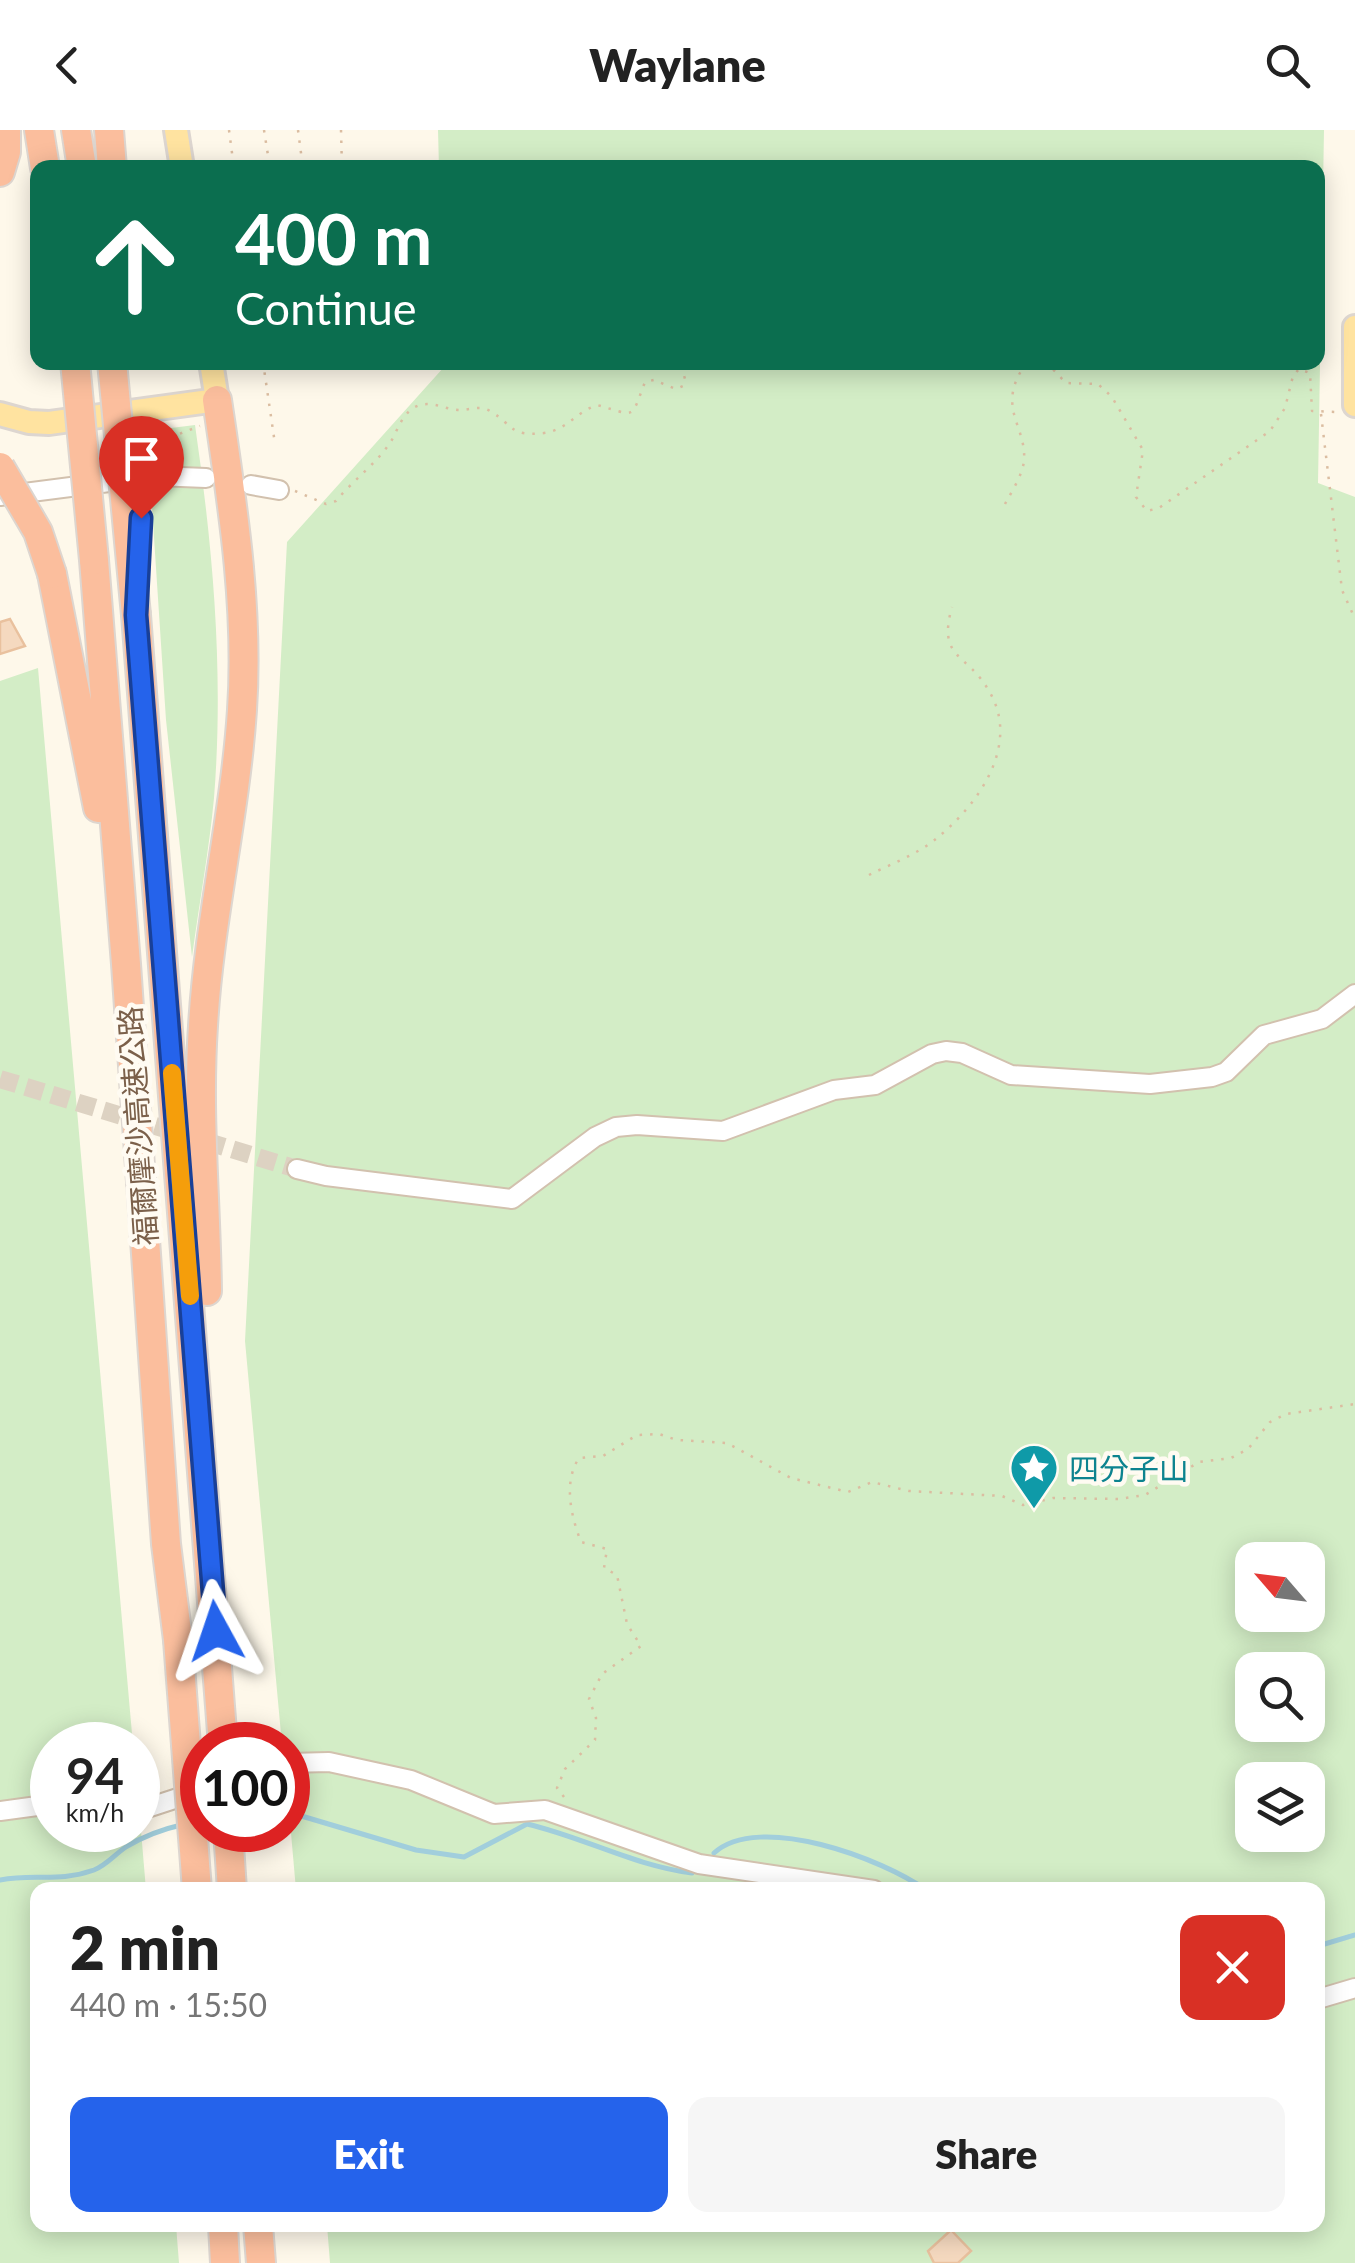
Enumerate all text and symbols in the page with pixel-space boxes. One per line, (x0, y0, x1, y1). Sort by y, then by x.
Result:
icon: back (40, 38, 95, 93)
text: Waylane (589, 38, 766, 92)
icon: search (1260, 38, 1315, 93)
text: 400 m (235, 196, 432, 280)
icon: ahead (70, 200, 200, 330)
text: Continue (235, 281, 417, 335)
pin (99, 416, 184, 519)
icon: arrive (114, 431, 169, 486)
street label: 福爾摩沙高速公路 (111, 1005, 163, 1247)
place icon: 四分子山 (1008, 1442, 1060, 1510)
place label: 四分子山 (1069, 1450, 1189, 1486)
north arrow (1235, 1542, 1325, 1632)
map controls (1235, 1542, 1325, 1852)
position arrow (164, 1579, 268, 1683)
button: search (1235, 1652, 1325, 1742)
speed limit sign: 100 (180, 1722, 310, 1852)
text: 94 (66, 1745, 124, 1805)
button: layers (1235, 1762, 1325, 1852)
text: km/h (66, 1797, 124, 1827)
text: 2 min (70, 1911, 220, 1983)
button: close (1180, 1915, 1285, 2020)
text: 440 m · 15:50 (70, 1985, 267, 2024)
button: Exit (70, 2097, 668, 2212)
button: Share (688, 2097, 1285, 2212)

